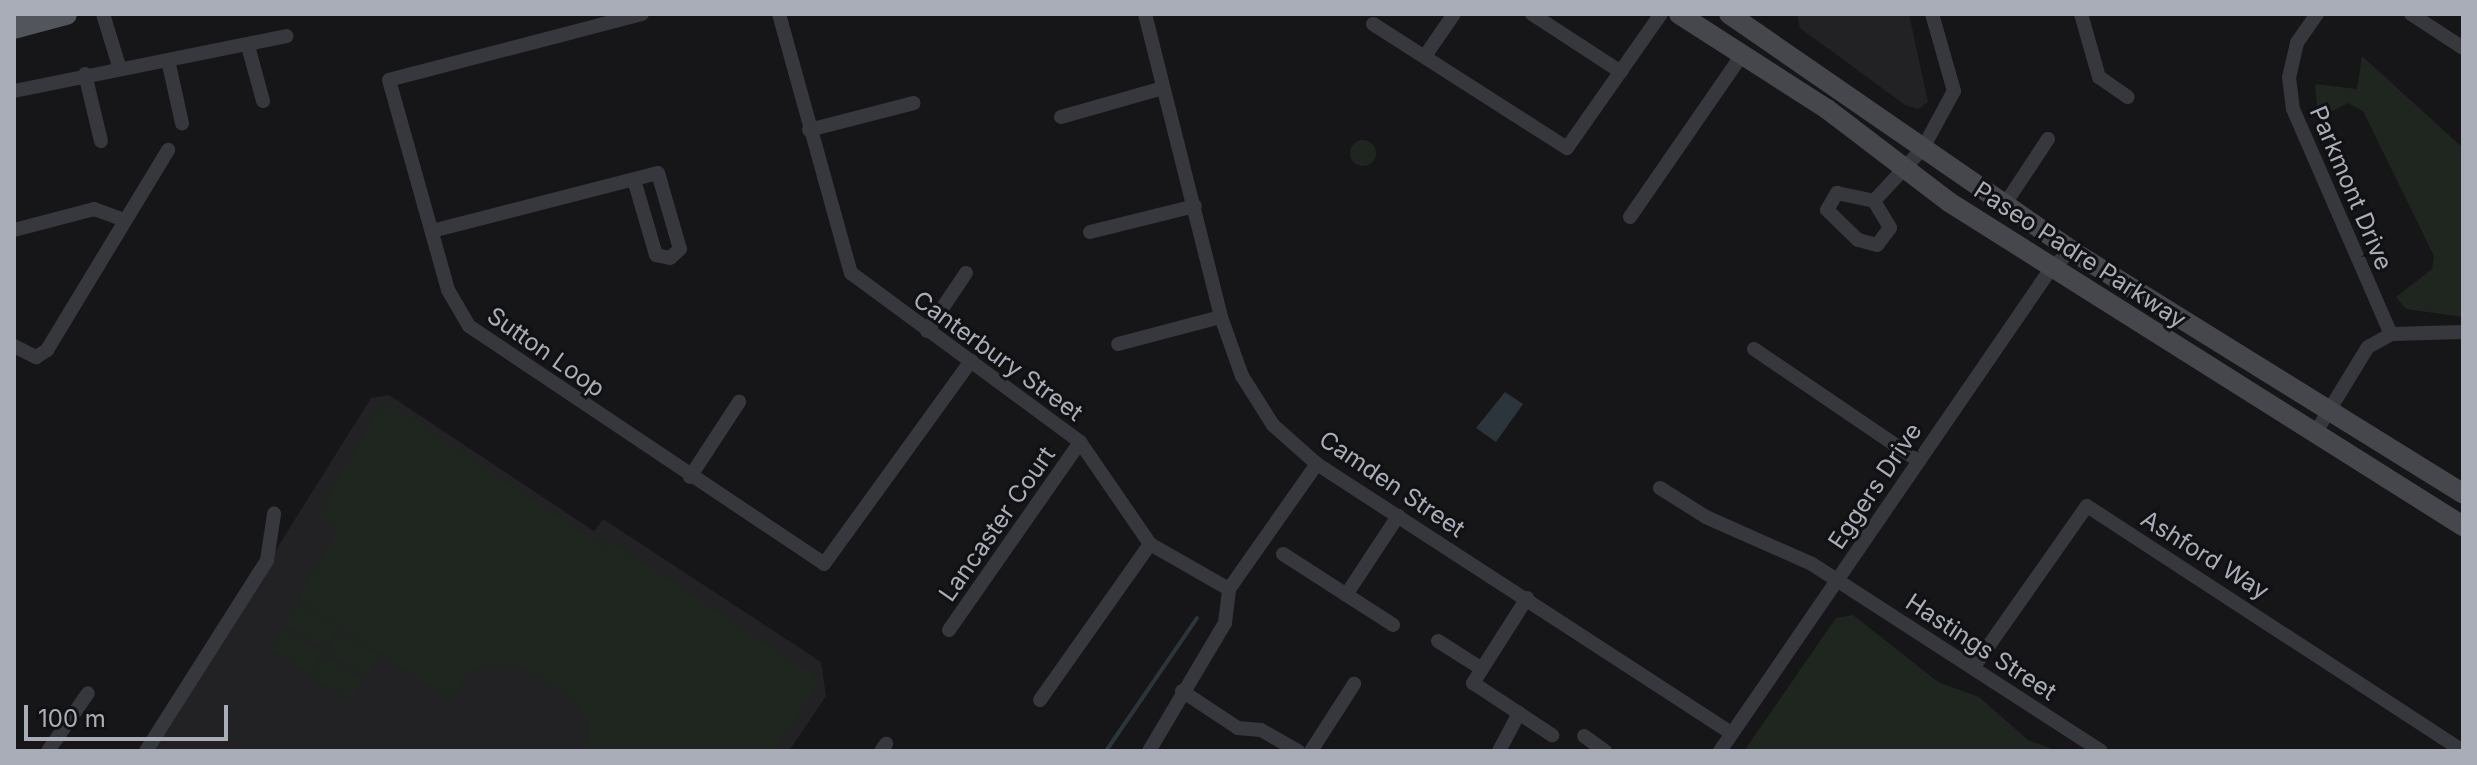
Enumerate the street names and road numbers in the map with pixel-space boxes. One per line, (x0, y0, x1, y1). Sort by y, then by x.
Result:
street label: Parkmont Drive (2304, 102, 2398, 274)
street label: Paseo Padre Parkway (1969, 176, 2191, 334)
street label: Canterbury Street (908, 285, 1088, 427)
street label: Sutton Loop (482, 301, 610, 403)
street label: Eggers Drive (1822, 417, 1928, 555)
street label: Camden Street (1314, 425, 1470, 543)
street label: Lancaster Court (933, 441, 1061, 607)
street label: Ashford Way (2136, 504, 2274, 606)
street label: Hastings Street (1900, 588, 2062, 706)

